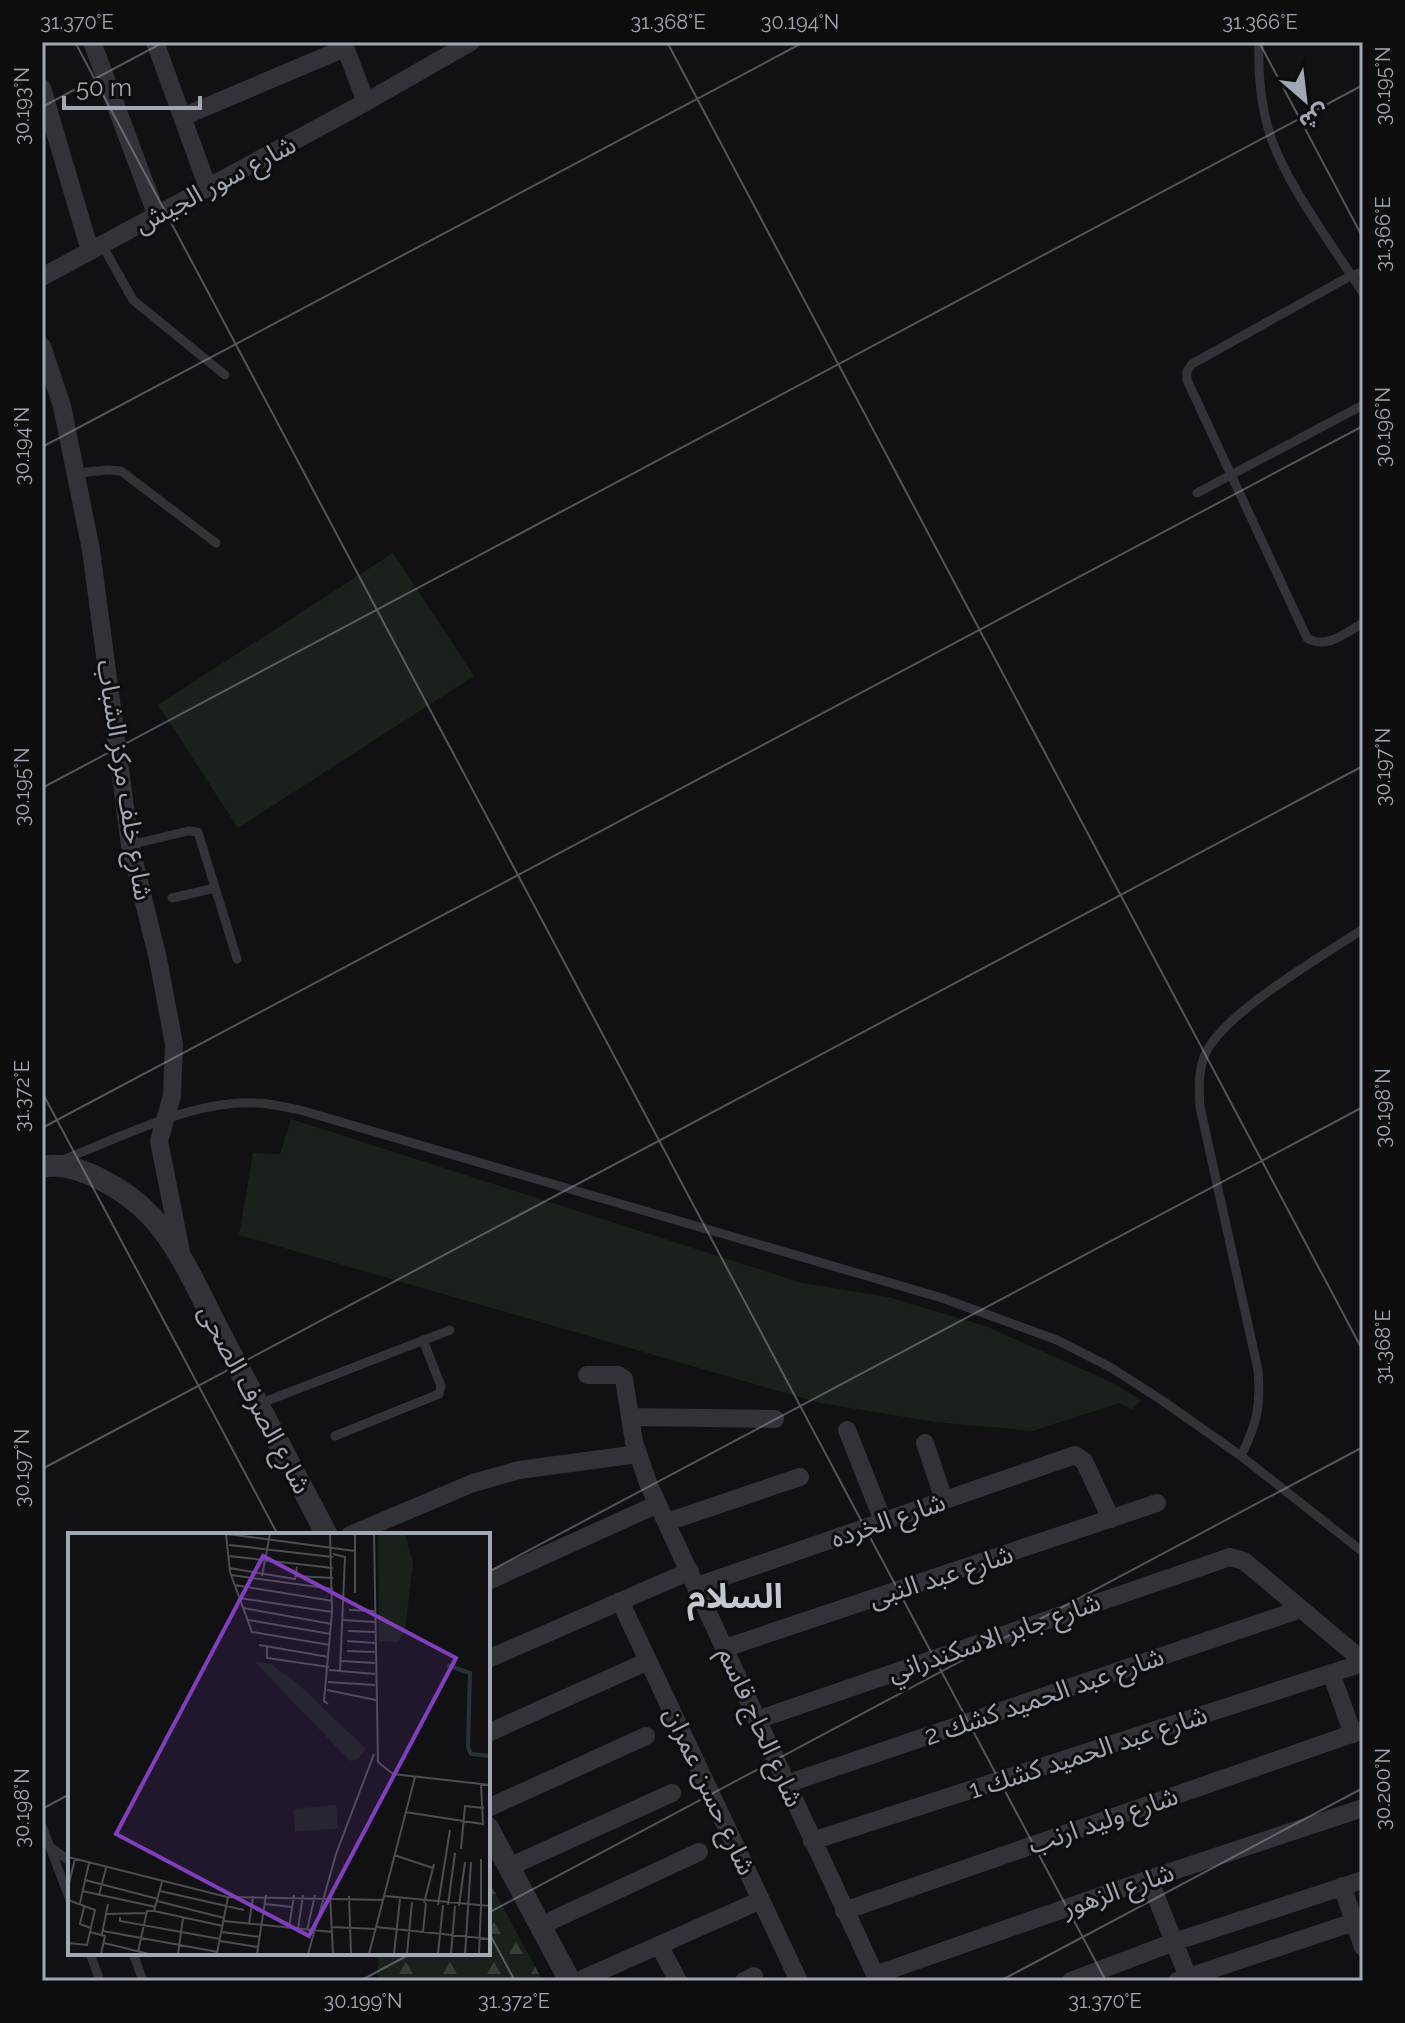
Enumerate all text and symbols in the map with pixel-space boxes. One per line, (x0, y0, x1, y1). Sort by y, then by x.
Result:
text: 31.370°E (40, 10, 114, 34)
text: 31.368°E (630, 10, 706, 34)
text: 30.194°N (761, 10, 839, 34)
text: 31.366°E (1222, 10, 1298, 34)
text: 30.195°N (1371, 47, 1395, 125)
scale bar (64, 60, 200, 110)
north arrow (1265, 60, 1345, 140)
text: 30.193°N (10, 67, 34, 145)
text: 50 m (76, 73, 132, 102)
text: ش (1295, 99, 1334, 136)
street label: شارع سور الجيش (129, 129, 303, 243)
text: 31.366°E (1371, 196, 1395, 272)
text: 30.196°N (1371, 387, 1395, 467)
text: 30.194°N (10, 407, 34, 485)
street label: شارع خلف مركز الشباب (87, 657, 159, 903)
text: 30.197°N (1371, 728, 1395, 806)
text: 30.195°N (10, 748, 34, 826)
text: 31.372°E (10, 1060, 34, 1132)
text: 30.198°N (1371, 1068, 1395, 1148)
street label: شارع الصرف الصحى (189, 1299, 318, 1501)
text: 31.368°E (1371, 1309, 1395, 1385)
text: 30.197°N (10, 1429, 34, 1507)
street label: شارع الخرده (827, 1486, 951, 1557)
inset map (68, 1533, 490, 1955)
street label: شارع عبد النبى (865, 1539, 1018, 1617)
district label: السلام (687, 1576, 783, 1621)
street label: شارع جابر الاسكندراني (884, 1587, 1106, 1692)
street label: شارع عبد الحميد كشك 2 (920, 1641, 1169, 1755)
street label: شارع الحاج قاسم (708, 1642, 810, 1814)
street label: شارع عبد الحميد كشك 1 (965, 1699, 1212, 1809)
street label: شارع حسن عمران (654, 1702, 762, 1882)
text: 30.200°N (1371, 1748, 1395, 1830)
text: 30.198°N (10, 1768, 34, 1848)
street label: شارع وليد ارنب (1024, 1780, 1183, 1863)
street label: شارع الزهور (1057, 1857, 1179, 1927)
text: 30.199°N (324, 1989, 402, 2013)
text: 31.372°E (478, 1989, 550, 2013)
text: 31.370°E (1068, 1989, 1142, 2013)

